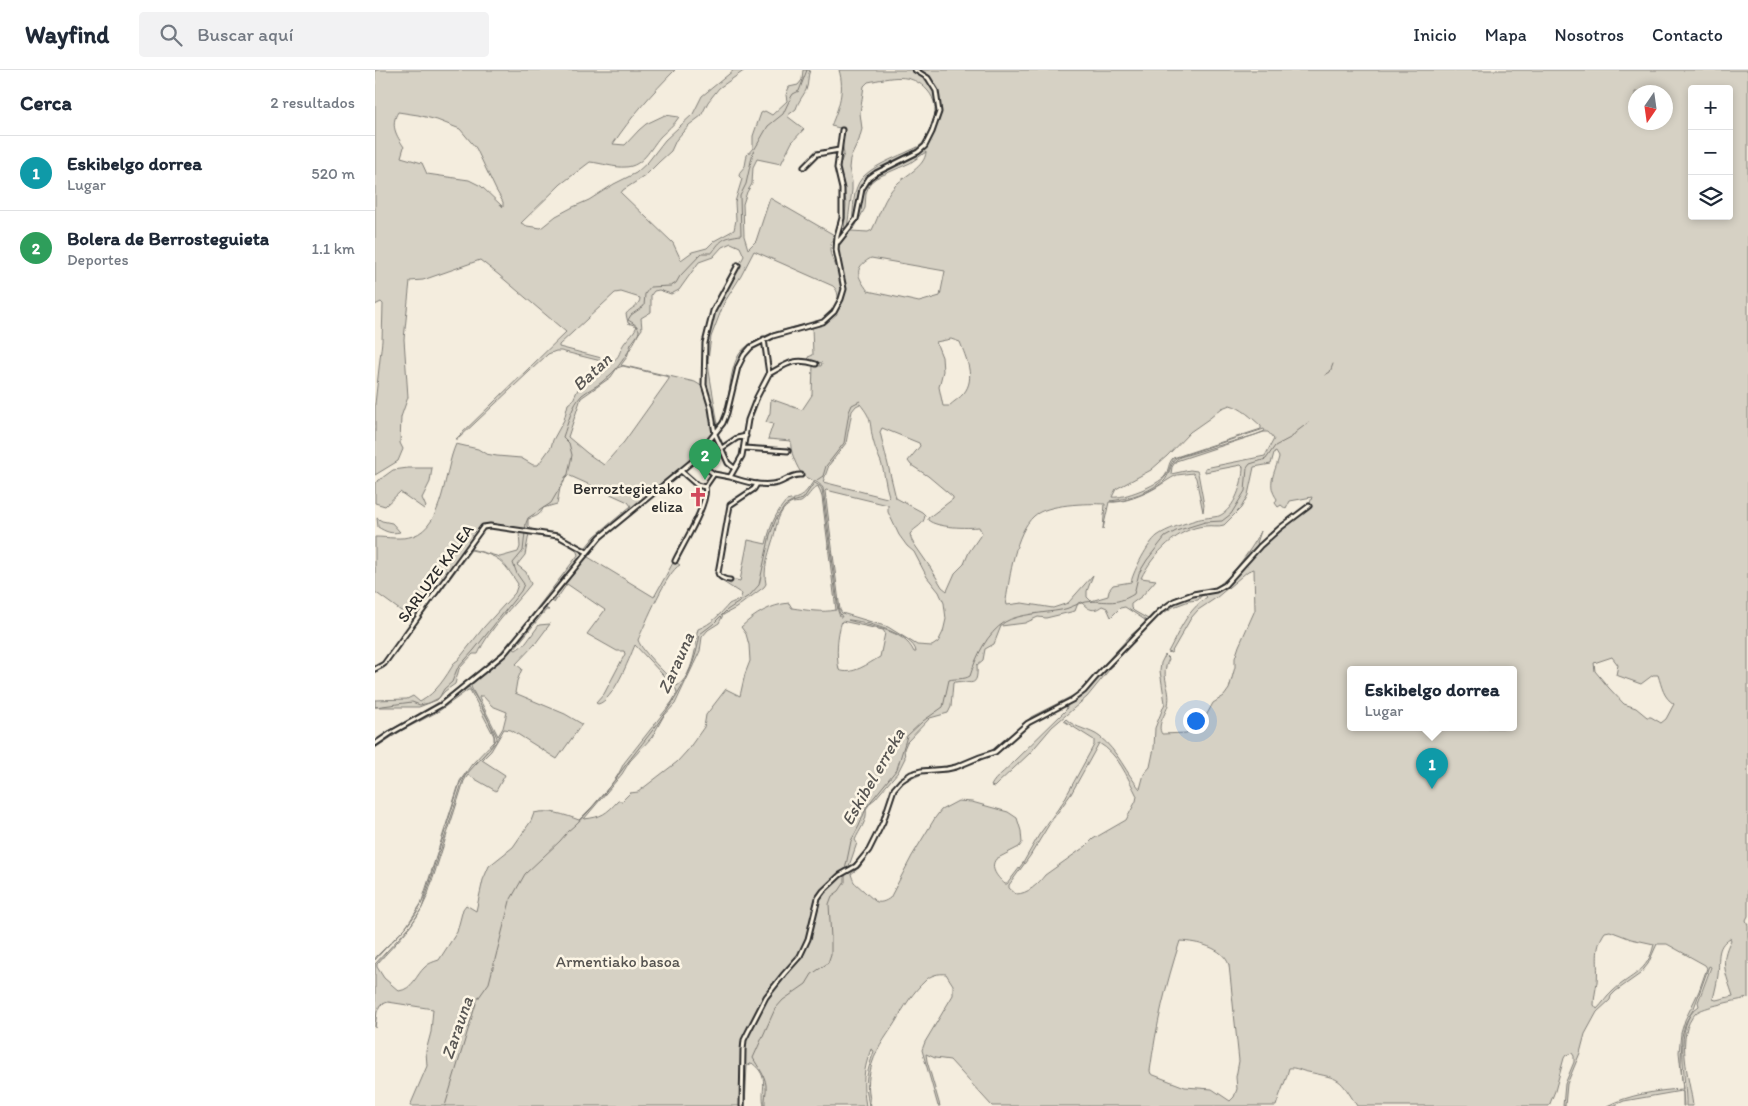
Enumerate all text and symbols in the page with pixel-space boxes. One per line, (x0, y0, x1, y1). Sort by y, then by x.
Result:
search box (139, 12, 489, 57)
text: Wayfind (25, 20, 109, 49)
icon: search (157, 21, 185, 49)
text: Buscar aquí (197, 23, 293, 46)
text: Inicio (1413, 24, 1457, 46)
text: Mapa (1485, 24, 1527, 46)
text: Nosotros (1555, 24, 1624, 46)
text: Contacto (1652, 24, 1723, 46)
north arrow (1628, 85, 1673, 130)
map controls (1688, 85, 1733, 220)
button: + (1688, 85, 1733, 130)
text: Cerca (20, 90, 72, 115)
text: 2 resultados (270, 93, 355, 112)
button: − (1688, 130, 1733, 175)
text: Eskibelgo dorrea (67, 152, 202, 175)
text: 1 (32, 164, 40, 183)
text: 520 m (311, 164, 355, 183)
text: Lugar (67, 175, 106, 194)
button: layers (1688, 175, 1733, 220)
text: Bolera de Berrosteguieta (67, 227, 269, 250)
text: 2 (32, 239, 40, 258)
text: 1.1 km (311, 239, 355, 258)
text: Deportes (67, 250, 129, 269)
water label: Batan (568, 348, 617, 396)
pin: 2 (689, 439, 721, 480)
place label: Berroztegietako eliza (573, 479, 684, 516)
church icon: Berroztegietako eliza (687, 486, 709, 508)
street label: SARLUZE KALEA (393, 520, 477, 626)
water label: Zarauna (653, 628, 699, 697)
popup (1347, 666, 1517, 731)
text: Eskibelgo dorrea (1364, 678, 1500, 701)
text: Lugar (1364, 701, 1403, 720)
your location (1183, 708, 1209, 734)
water label: Eskibel erreka (836, 724, 910, 829)
pin: 1 (1416, 748, 1448, 789)
park label: Armentiako basoa (556, 952, 681, 971)
water label: Zarauna (436, 993, 478, 1062)

